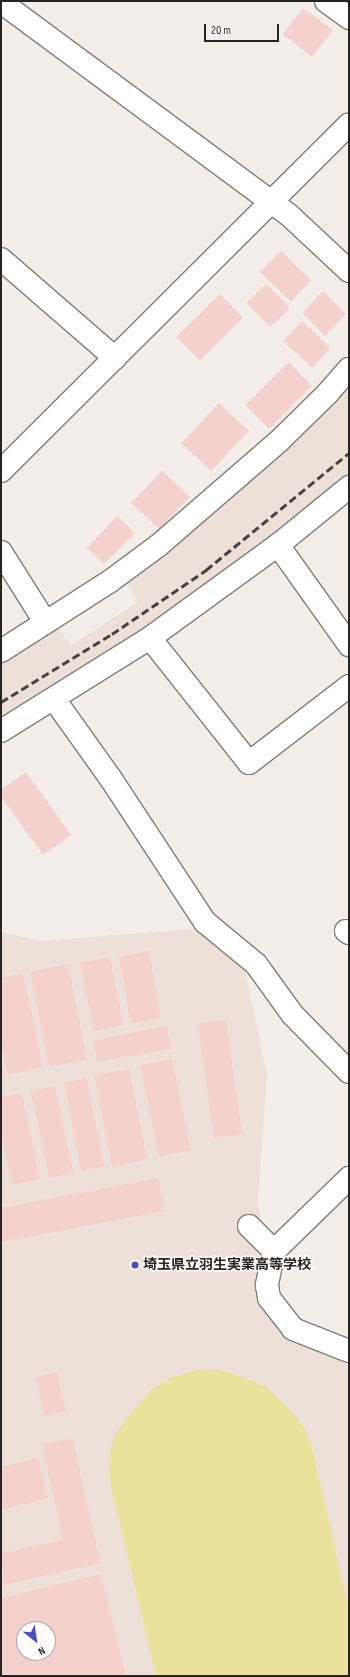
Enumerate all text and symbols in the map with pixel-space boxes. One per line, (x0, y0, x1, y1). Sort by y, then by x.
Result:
scale bar (206, 16, 281, 42)
text: 20 m (211, 23, 231, 38)
place label: 埼玉県立羽生実業高等学校 (143, 1257, 311, 1273)
marker: 埼玉県立羽生実業高等学校 (130, 1260, 140, 1270)
north arrow (16, 1621, 56, 1661)
text: N (36, 1644, 48, 1658)

